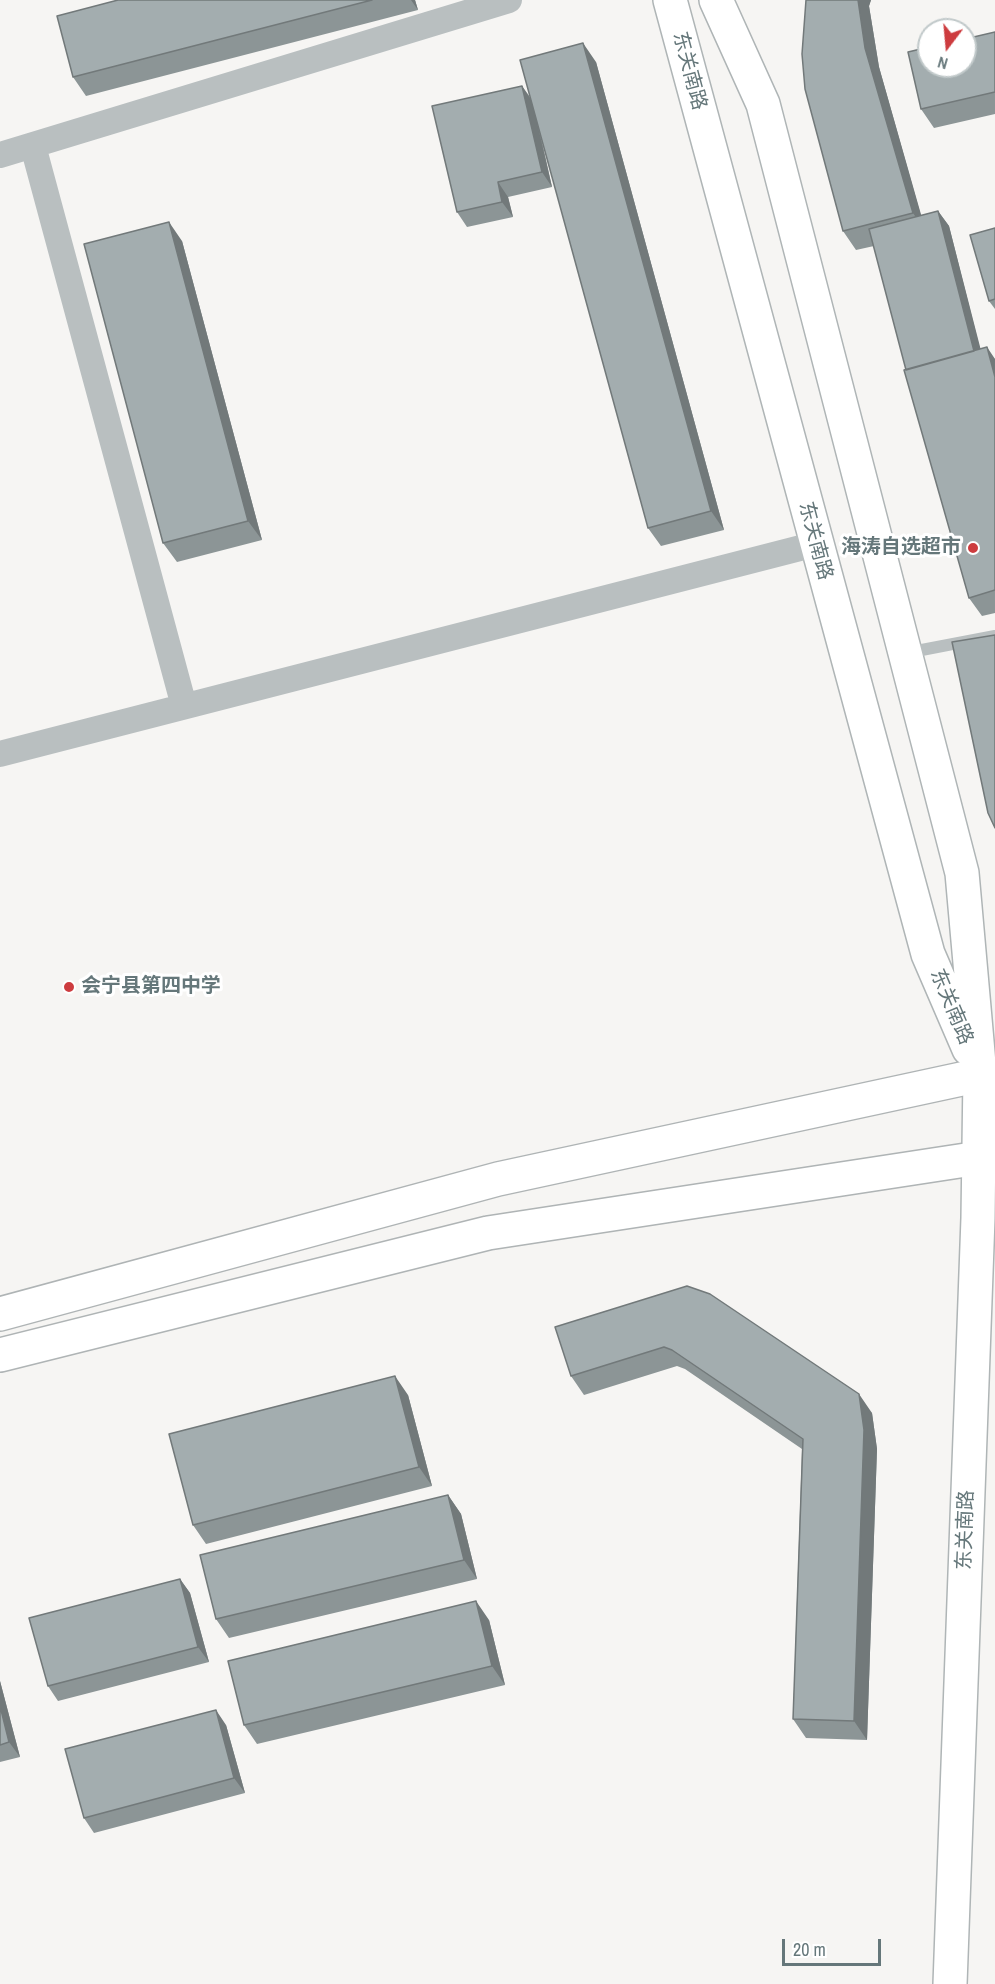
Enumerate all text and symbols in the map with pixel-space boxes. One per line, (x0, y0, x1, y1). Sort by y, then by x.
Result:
north arrow (917, 18, 977, 78)
street label: 东关南路 (667, 29, 711, 113)
text: N (935, 52, 950, 75)
street label: 东关南路 (793, 499, 837, 583)
place label: 海涛自选超市 (841, 536, 961, 560)
marker: 海涛自选超市 (966, 541, 980, 555)
street label: 东关南路 (924, 965, 978, 1049)
place label: 会宁县第四中学 (81, 975, 221, 999)
marker: 会宁县第四中学 (62, 980, 76, 994)
street label: 东关南路 (953, 1490, 979, 1570)
scale bar (785, 1927, 884, 1965)
text: 20 m (793, 1937, 826, 1962)

